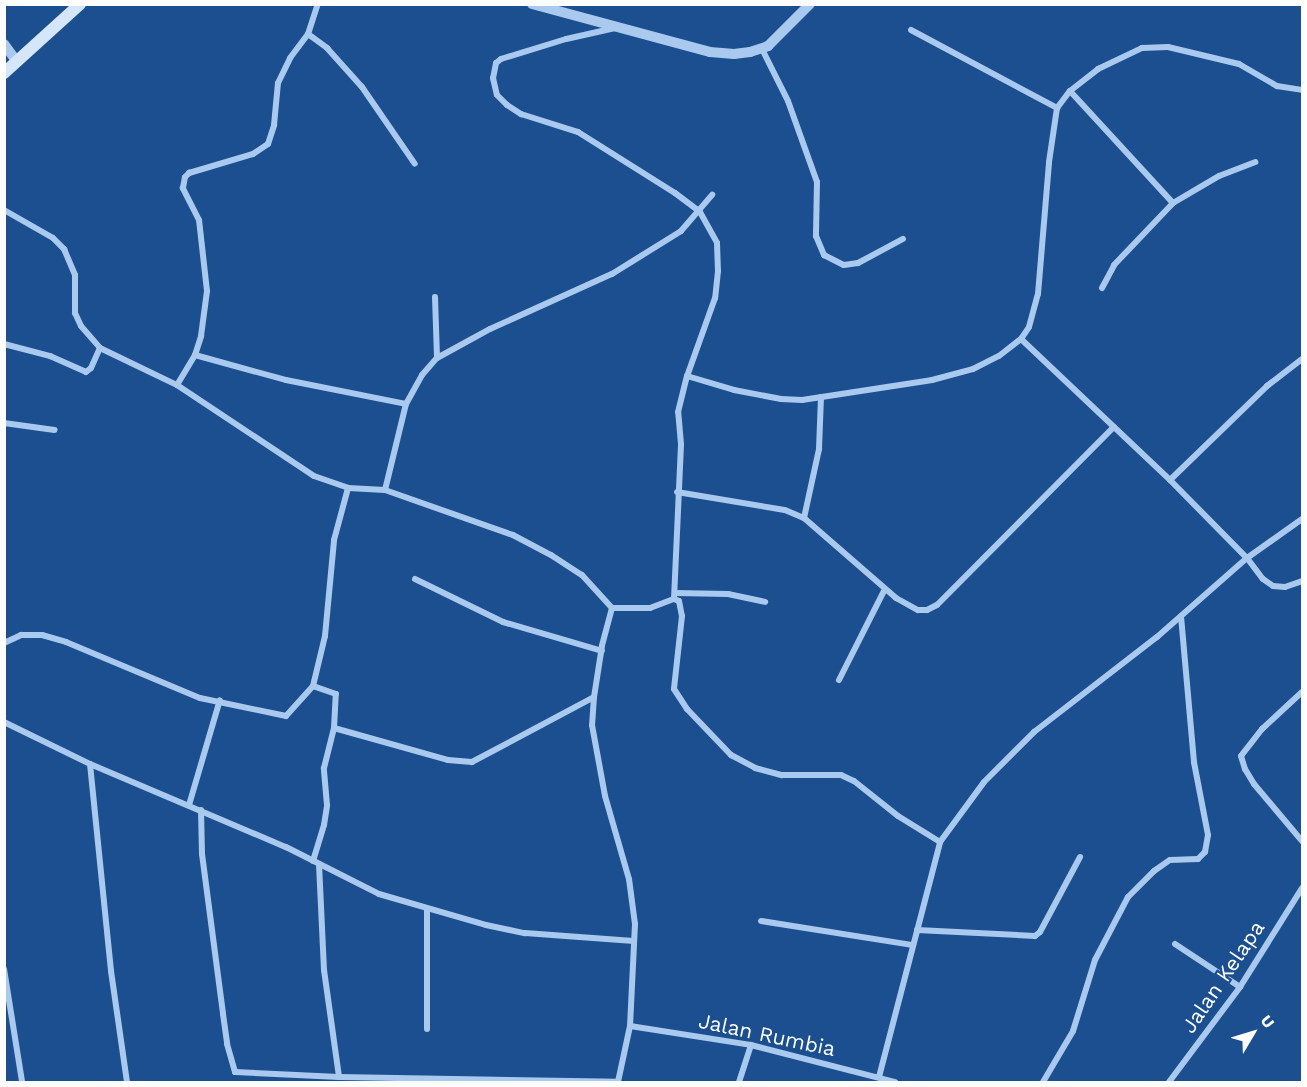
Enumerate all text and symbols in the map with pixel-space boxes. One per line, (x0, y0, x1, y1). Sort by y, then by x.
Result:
street label: Jalan Kelapa (1176, 916, 1270, 1038)
north arrow (1223, 1003, 1283, 1063)
street label: Jalan Rumbia (696, 1008, 838, 1062)
text: U (1257, 1011, 1279, 1032)

